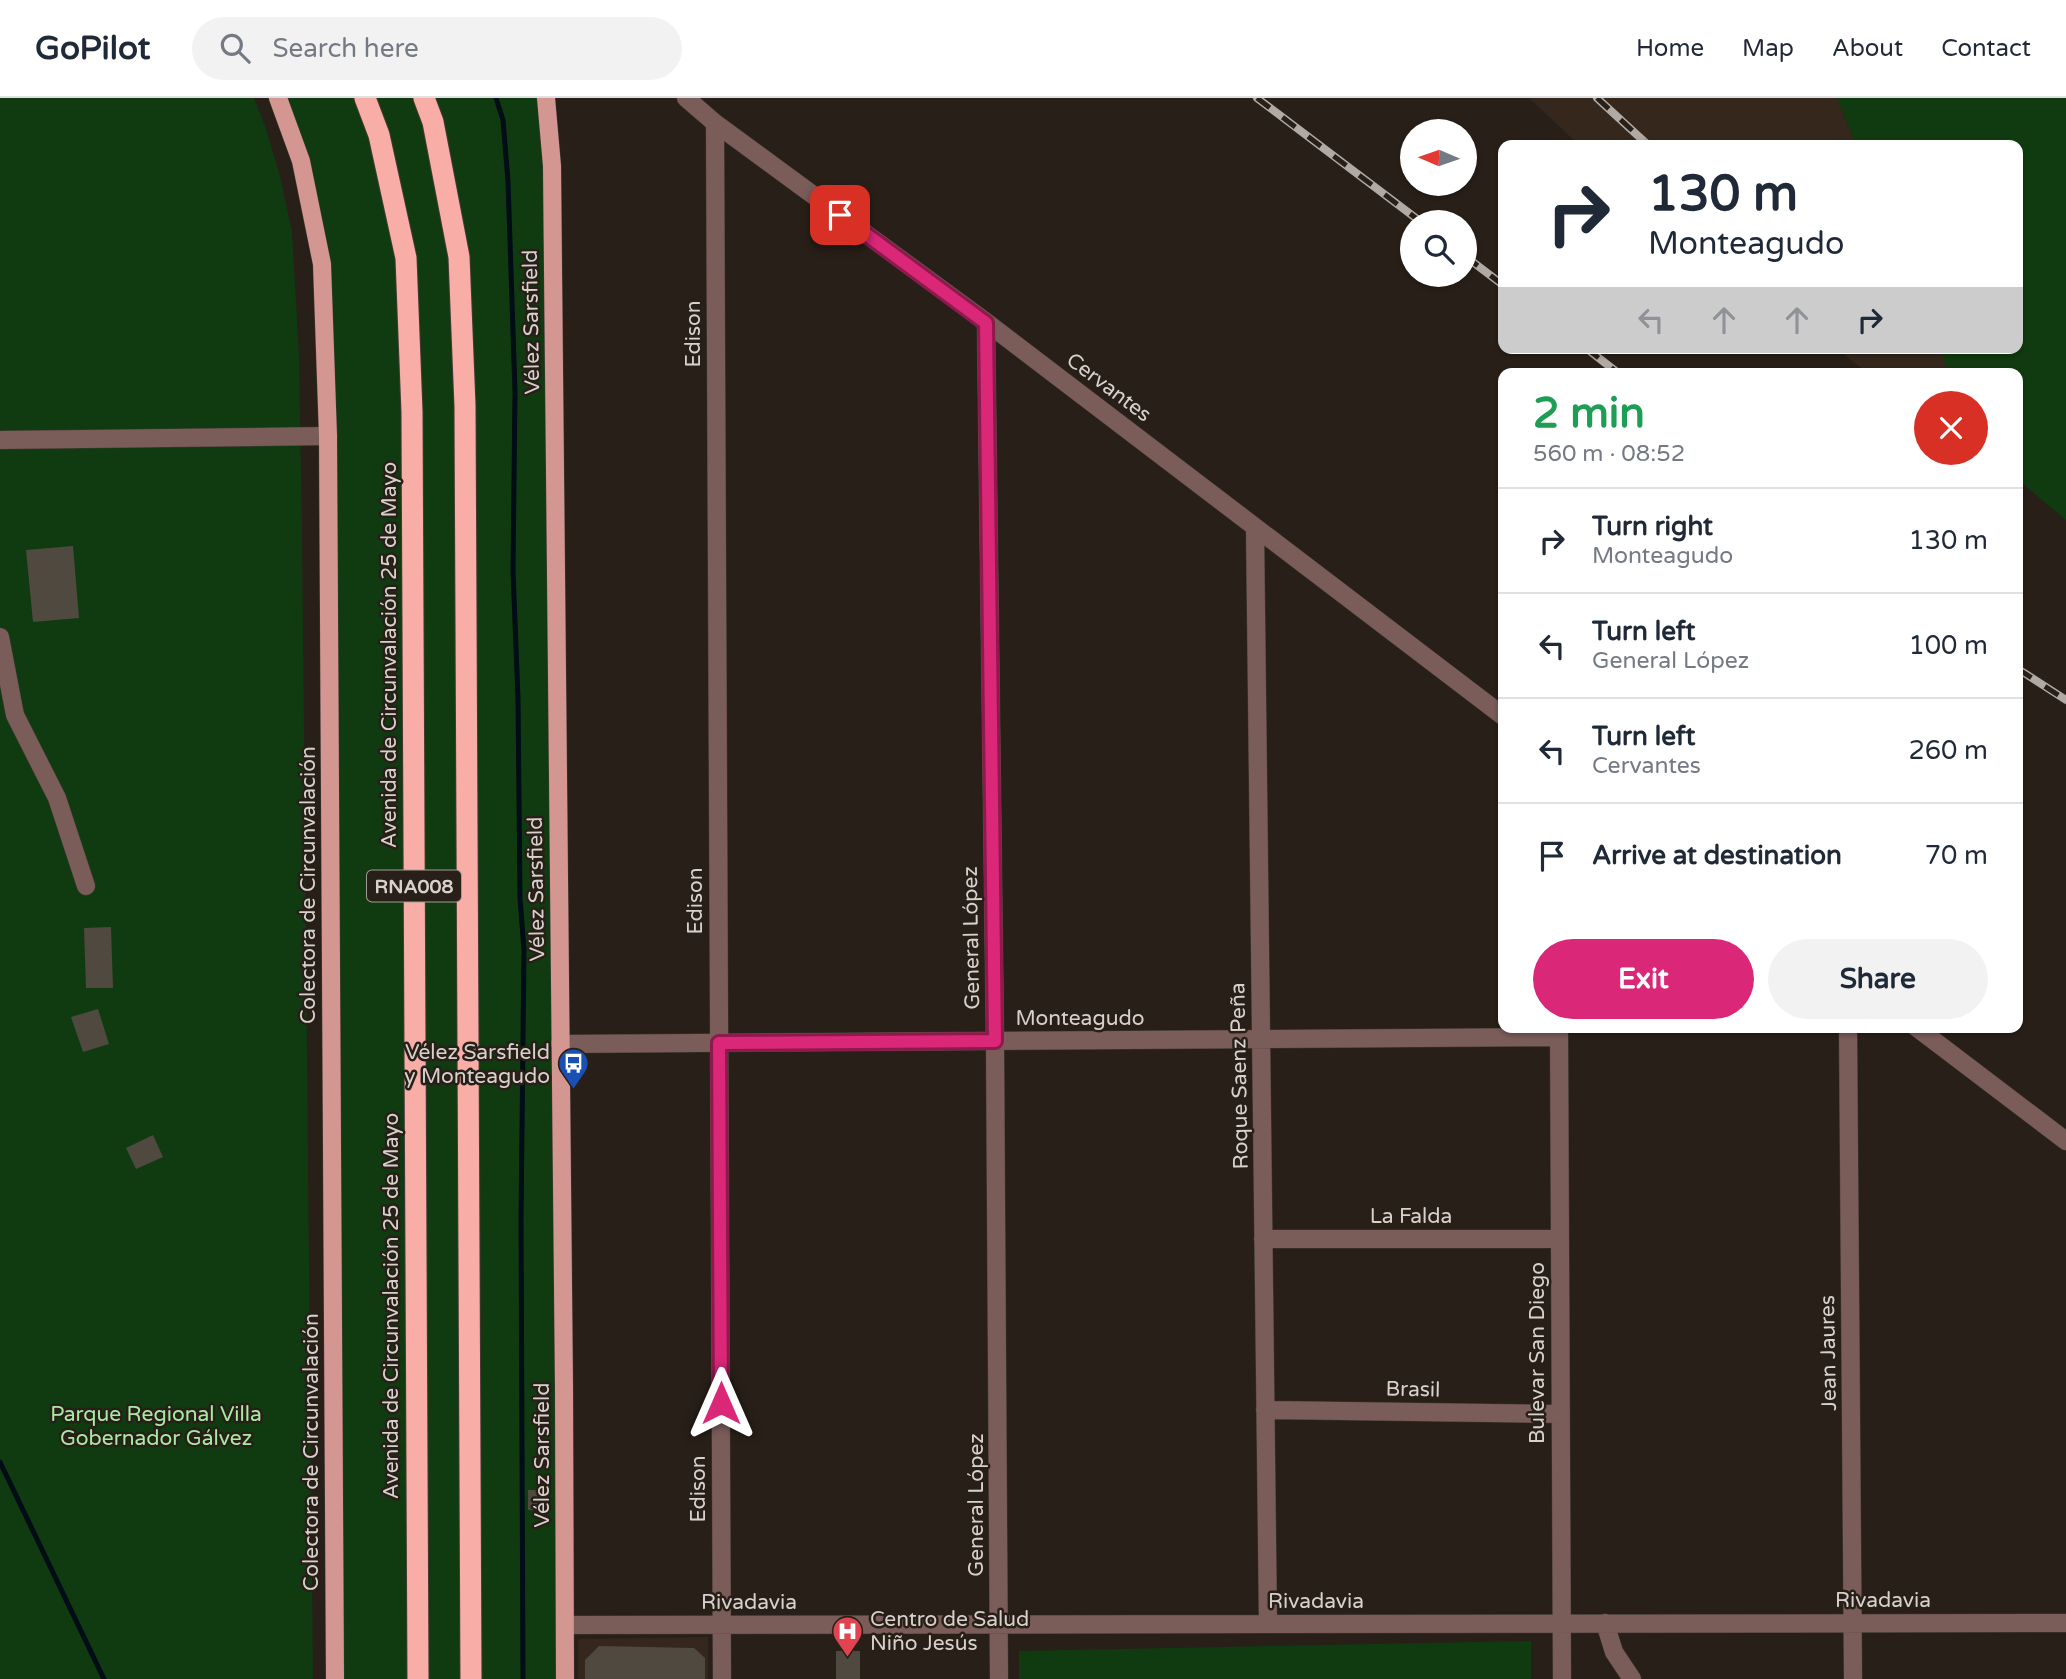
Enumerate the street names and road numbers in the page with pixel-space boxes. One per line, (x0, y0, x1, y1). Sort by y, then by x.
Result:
street label: Vélez Sarsfield (518, 249, 545, 395)
street label: Edison (681, 300, 706, 368)
street label: Cervantes (1061, 348, 1156, 427)
street label: Avenida de Circunvalación 25 de Mayo (377, 462, 402, 848)
street label: Colectora de Circunvalación (296, 746, 321, 1024)
street label: Vélez Sarsfield (523, 816, 550, 962)
street label: General López (958, 866, 985, 1010)
street label: Edison (683, 867, 708, 935)
road number: RNA008 (367, 870, 461, 902)
street label: Roque Saenz Peña (1225, 982, 1254, 1170)
street label: Monteagudo (1016, 1006, 1144, 1031)
street label: Avenida de Circunvalación 25 de Mayo (379, 1113, 404, 1499)
street label: La Falda (1370, 1204, 1452, 1229)
street label: Bulevar San Diego (1525, 1262, 1550, 1444)
street label: Jean Jaures (1815, 1295, 1842, 1411)
street label: Colectora de Circunvalación (299, 1313, 324, 1591)
street label: Brasil (1385, 1377, 1441, 1402)
street label: Vélez Sarsfield (530, 1383, 555, 1527)
street label: General López (964, 1433, 989, 1577)
street label: Edison (686, 1455, 711, 1523)
street label: Rivadavia (1835, 1588, 1931, 1613)
street label: Rivadavia (1268, 1589, 1364, 1614)
street label: Rivadavia (701, 1590, 797, 1615)

